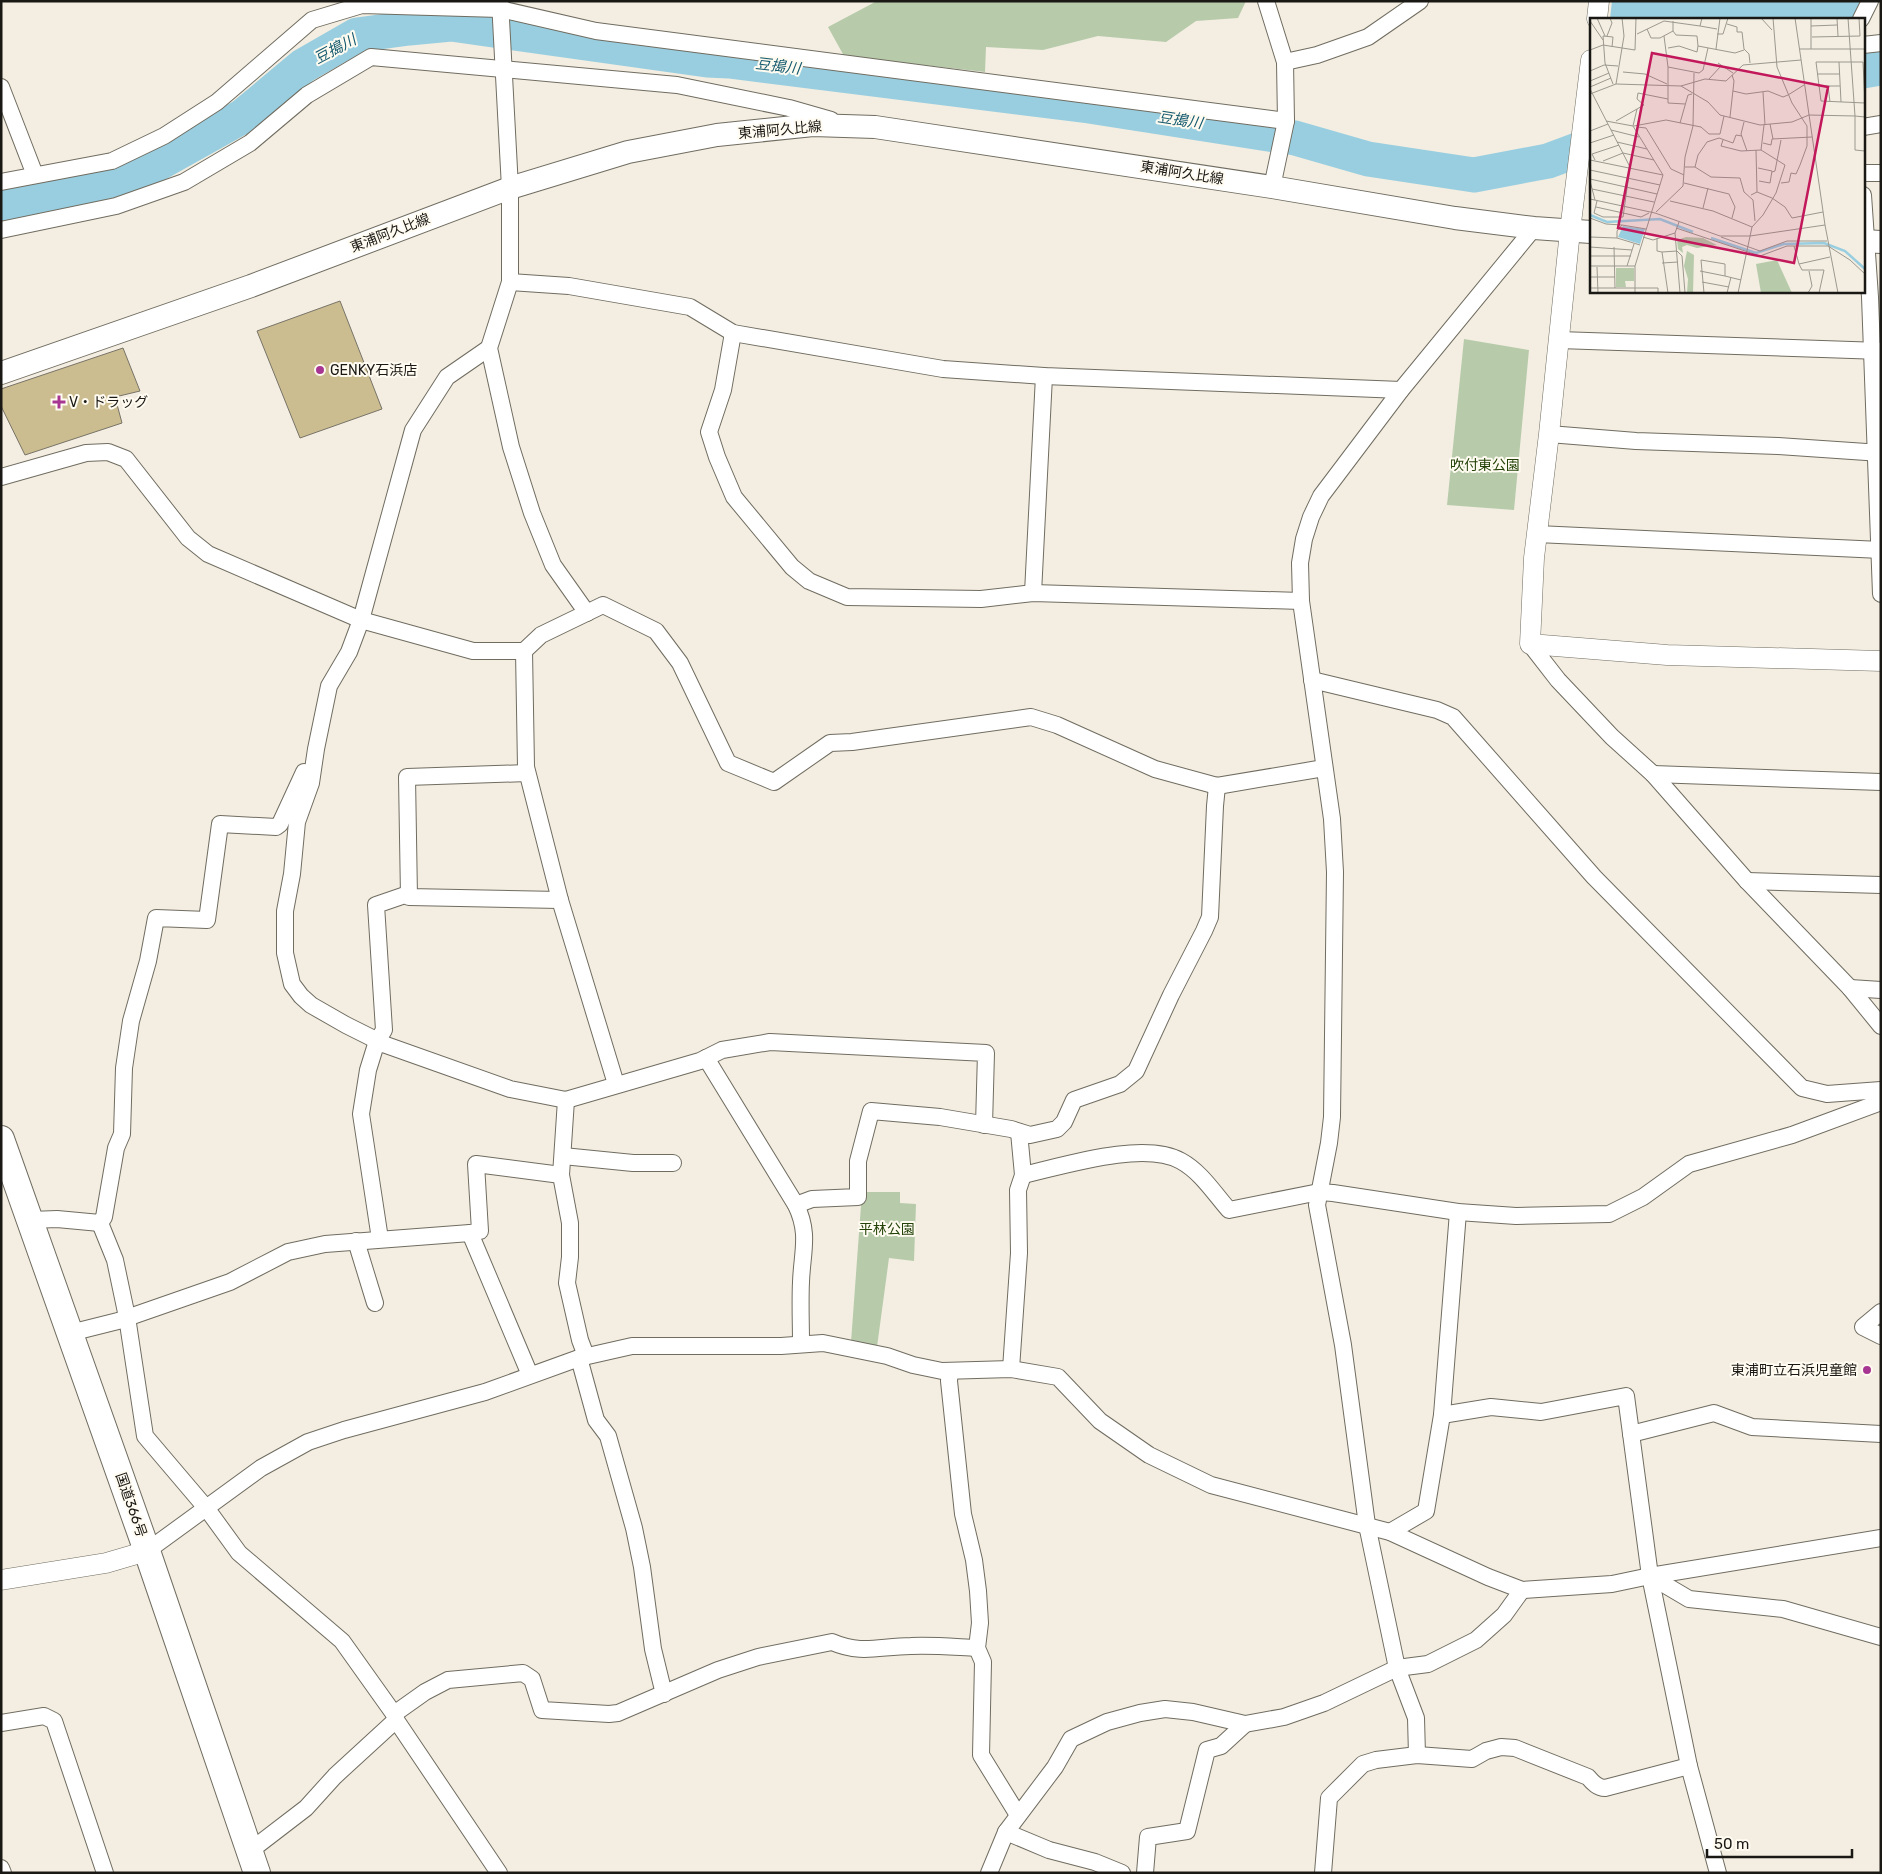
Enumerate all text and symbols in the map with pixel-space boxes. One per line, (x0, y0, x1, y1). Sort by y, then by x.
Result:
inset map (1590, 18, 1864, 292)
water label: 豆搗川 (311, 30, 361, 68)
water label: 豆搗川 (755, 54, 803, 78)
water label: 豆搗川 (1156, 108, 1206, 133)
street label: 東浦阿久比線 (737, 118, 823, 142)
street label: 東浦阿久比線 (1139, 158, 1225, 188)
street label: 東浦阿久比線 (348, 210, 432, 256)
place label: GENKY石浜店 (330, 362, 417, 379)
marker: GENKY石浜店 (314, 364, 326, 376)
place label: V・ドラッグ (69, 394, 148, 411)
marker: V・ドラッグ (53, 396, 65, 408)
park label: 吹付東公園 (1450, 457, 1520, 474)
park label: 平林公園 (859, 1221, 915, 1238)
place label: 東浦町立石浜児童館 (1731, 1362, 1857, 1379)
marker: 東浦町立石浜児童館 (1861, 1364, 1873, 1376)
street label: 国道366号 (112, 1470, 150, 1540)
scale bar (1707, 1826, 1852, 1858)
text: 50 m (1714, 1835, 1749, 1853)

